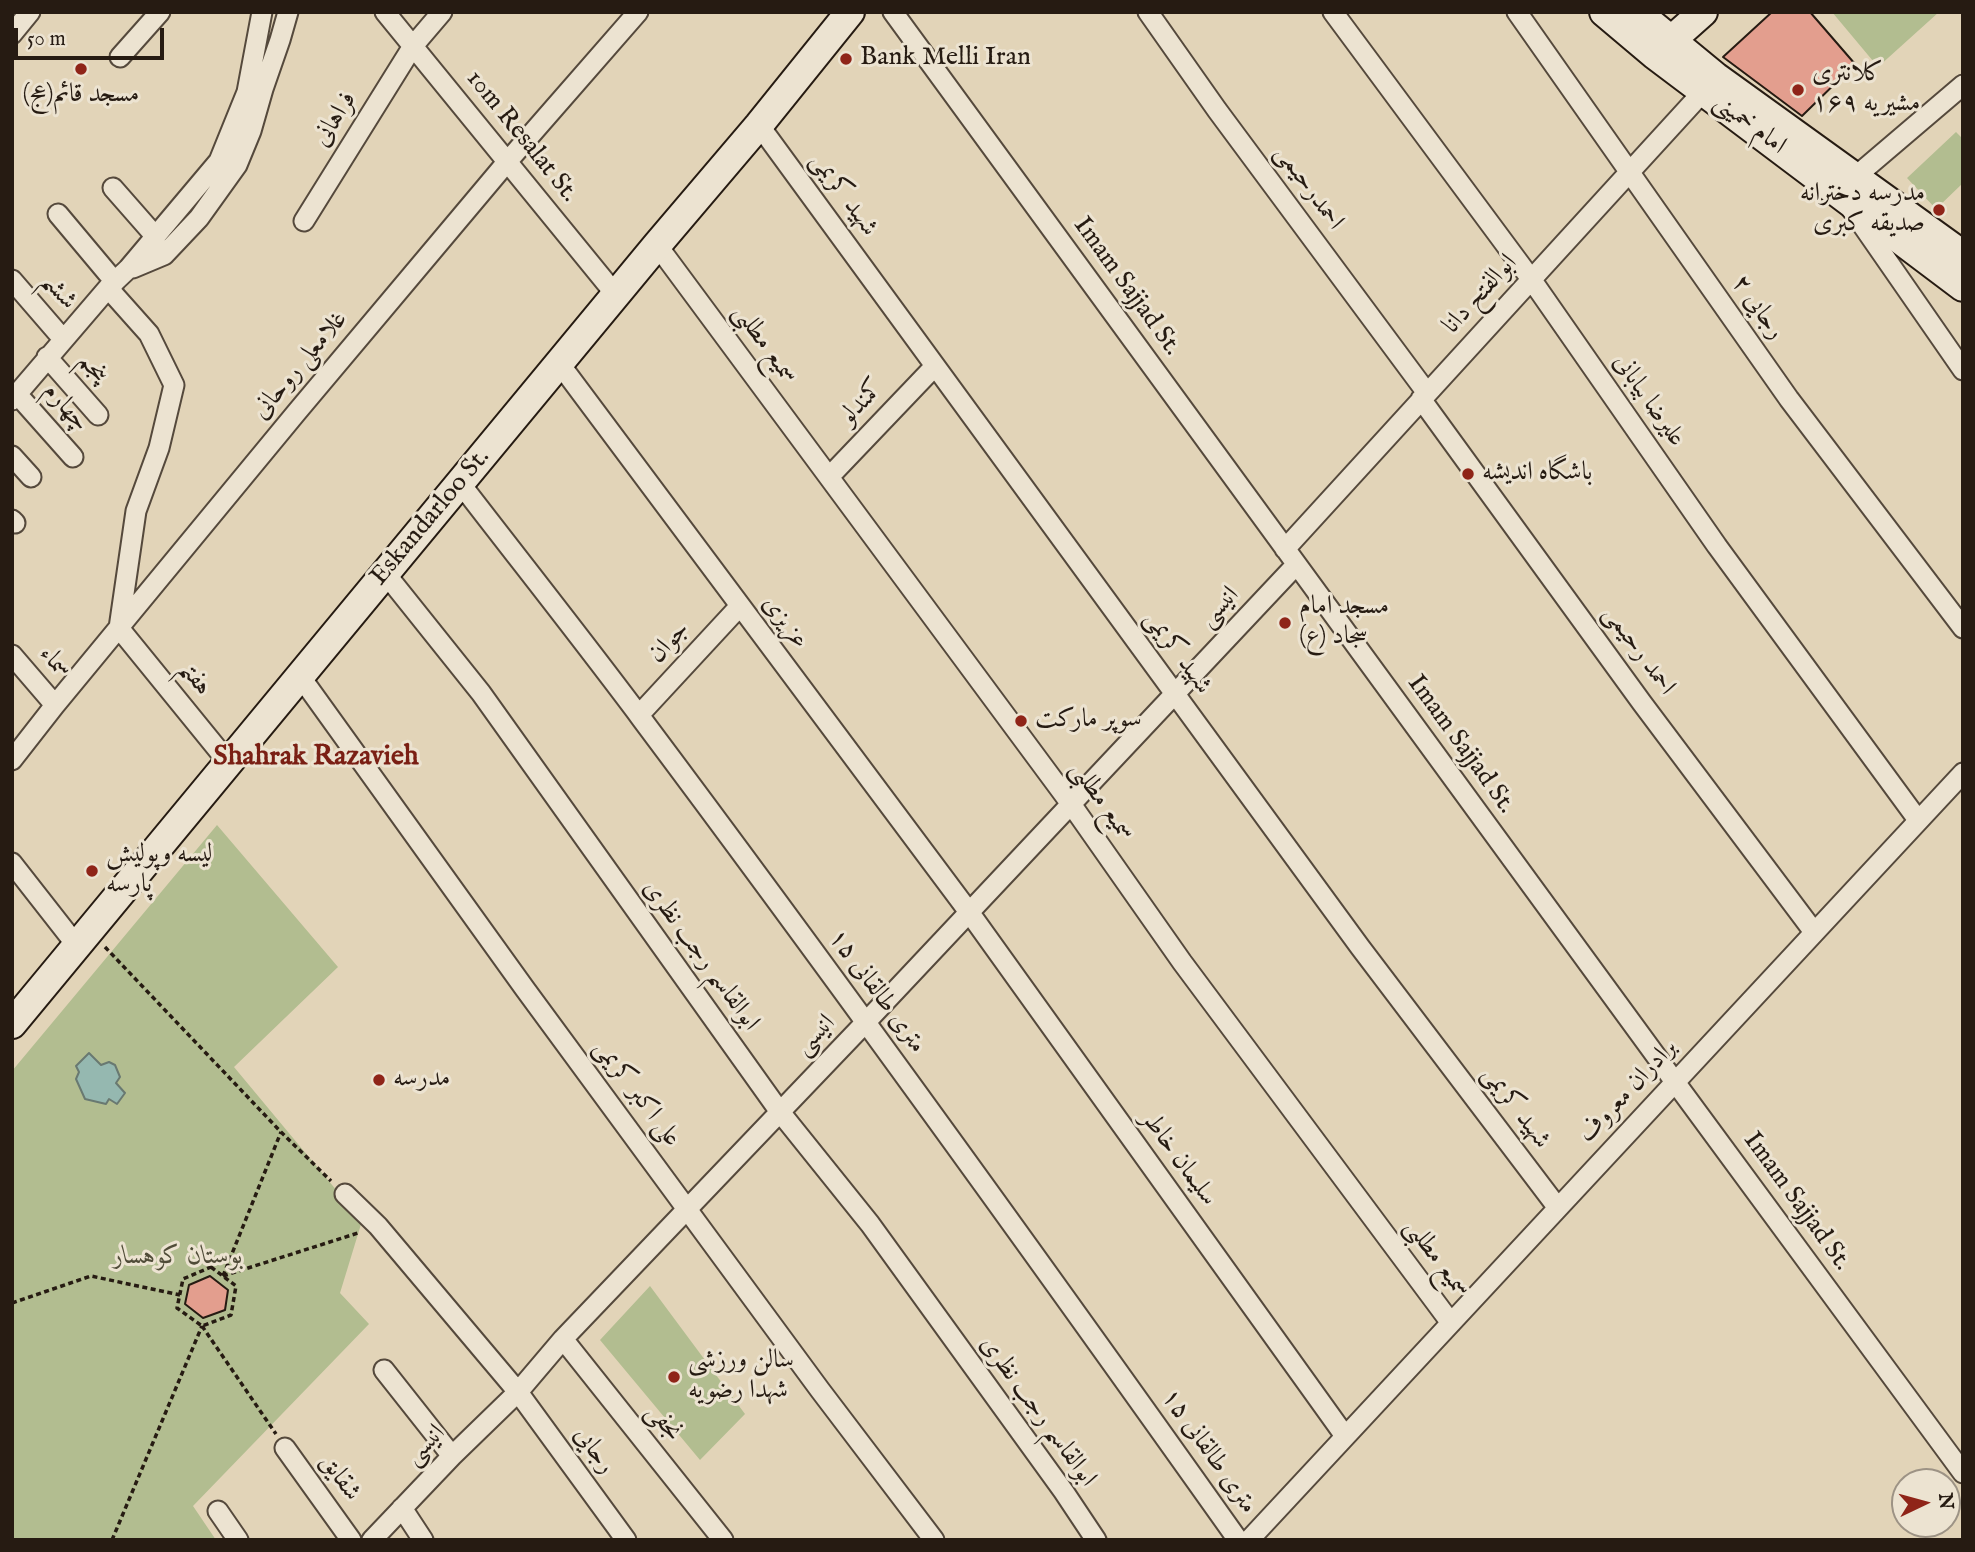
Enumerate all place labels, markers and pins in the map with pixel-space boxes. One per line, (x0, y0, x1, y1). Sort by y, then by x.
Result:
place label: Bank Melli Iran (860, 43, 1031, 75)
marker: Bank Melli Iran (838, 51, 854, 67)
place label: کلانتری ۱۶۹ مشیریه (1812, 59, 1920, 120)
marker: مسجد قائم(عج) (73, 61, 89, 77)
place label: مسجد قائم(عج) (23, 80, 139, 112)
marker: کلانتری ۱۶۹ مشیریه (1790, 82, 1806, 98)
place label: مدرسه دخترانه صدیقه کبری (1800, 179, 1925, 241)
marker: مدرسه دخترانه صدیقه کبری (1931, 202, 1947, 218)
place label: باشگاه اندیشه (1482, 458, 1592, 490)
marker: باشگاه اندیشه (1460, 466, 1476, 482)
place label: مسجد امام سجاد (ع) (1299, 592, 1389, 654)
marker: مسجد امام سجاد (ع) (1277, 615, 1293, 631)
place label: سوپر مارکت (1035, 705, 1142, 737)
marker: سوپر مارکت (1013, 713, 1029, 729)
place label: لیسه وپولیش پارسه (106, 840, 213, 902)
marker: لیسه وپولیش پارسه (84, 863, 100, 879)
place label: مدرسه (393, 1064, 450, 1096)
marker: مدرسه (371, 1072, 387, 1088)
place label: سالن ورزشی شهدا رضویه (688, 1346, 794, 1408)
marker: سالن ورزشی شهدا رضویه (666, 1369, 682, 1385)

